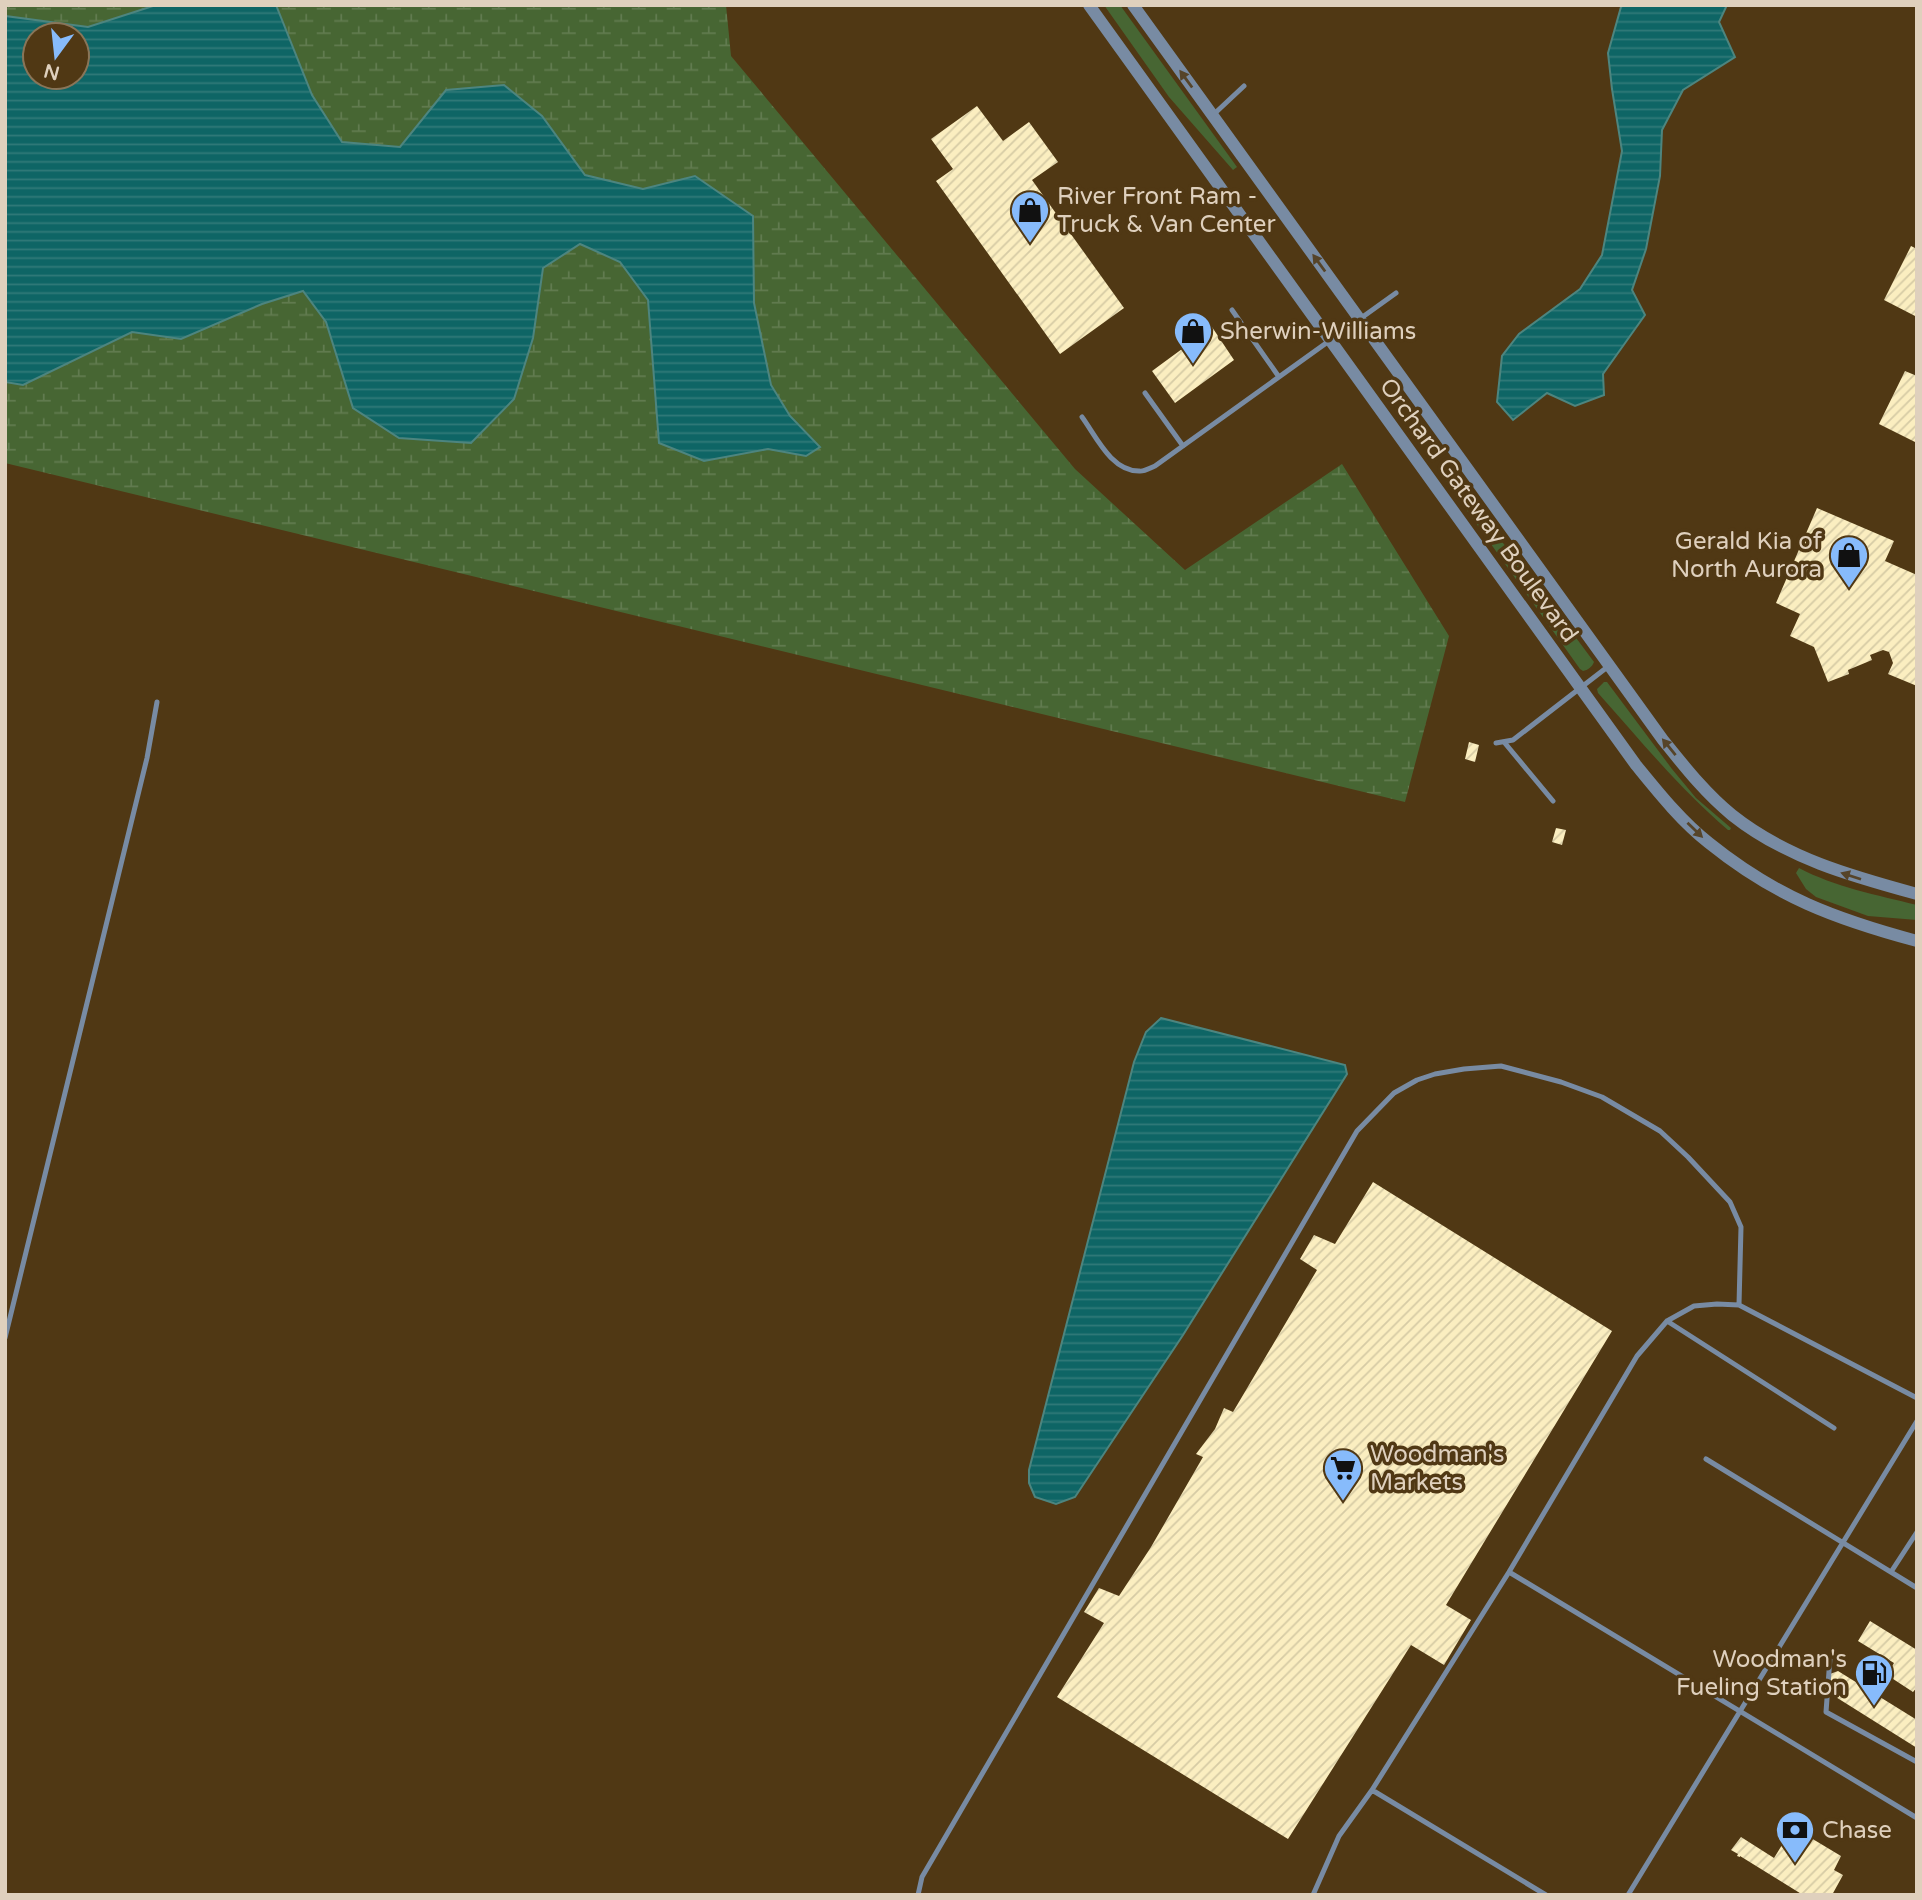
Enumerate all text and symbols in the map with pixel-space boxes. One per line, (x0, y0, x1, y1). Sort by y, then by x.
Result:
north arrow (21, 21, 91, 91)
text: N (42, 59, 62, 84)
one-way arrow (1179, 70, 1194, 88)
place label: River Front Ram - Truck & Van Center (1057, 182, 1276, 239)
shop icon: River Front Ram - Truck & Van Center (1009, 189, 1051, 244)
one-way arrow (1312, 254, 1326, 272)
shop icon: Sherwin-Williams (1172, 310, 1214, 365)
place label: Sherwin-Williams (1220, 317, 1416, 346)
street label: Orchard Gateway Boulevard (1373, 373, 1584, 648)
place label: Gerald Kia of North Aurora (1671, 527, 1823, 584)
shop icon: Gerald Kia of North Aurora (1828, 534, 1870, 589)
one-way arrow (1662, 738, 1676, 756)
one-way arrow (1687, 822, 1703, 838)
one-way arrow (1840, 870, 1861, 880)
place label: Woodman's Markets (1370, 1440, 1505, 1497)
supermarket icon: Woodman's Markets (1322, 1447, 1364, 1502)
place label: Woodman's Fueling Station (1676, 1645, 1847, 1702)
fuel station icon: Woodman's Fueling Station (1853, 1652, 1895, 1707)
bank icon: Chase (1774, 1809, 1816, 1864)
place label: Chase (1822, 1816, 1892, 1845)

